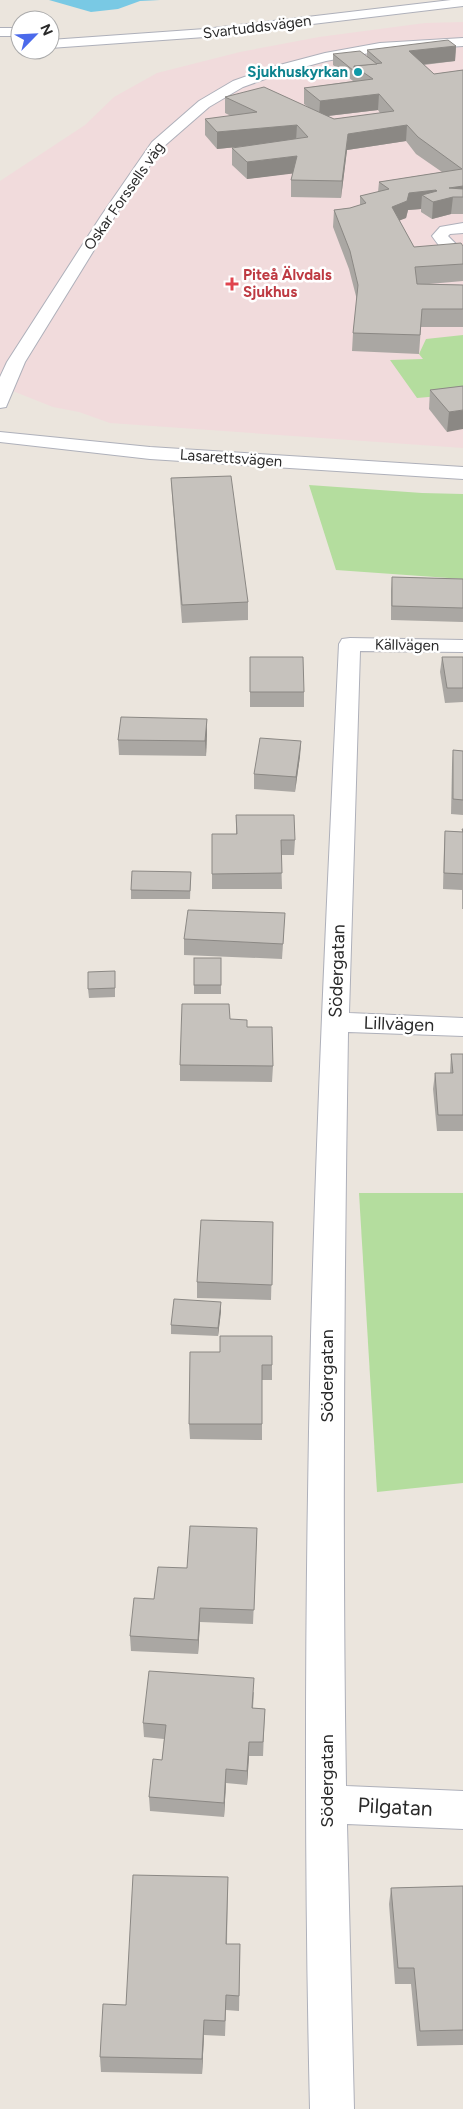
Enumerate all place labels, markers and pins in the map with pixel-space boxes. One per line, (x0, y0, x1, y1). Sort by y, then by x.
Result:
place label: Sjukhuskyrkan (247, 63, 348, 81)
marker: Sjukhuskyrkan (352, 66, 364, 78)
place label: Piteå Älvdals Sjukhus (243, 265, 332, 301)
marker: Piteå Älvdals Sjukhus (225, 277, 239, 291)

